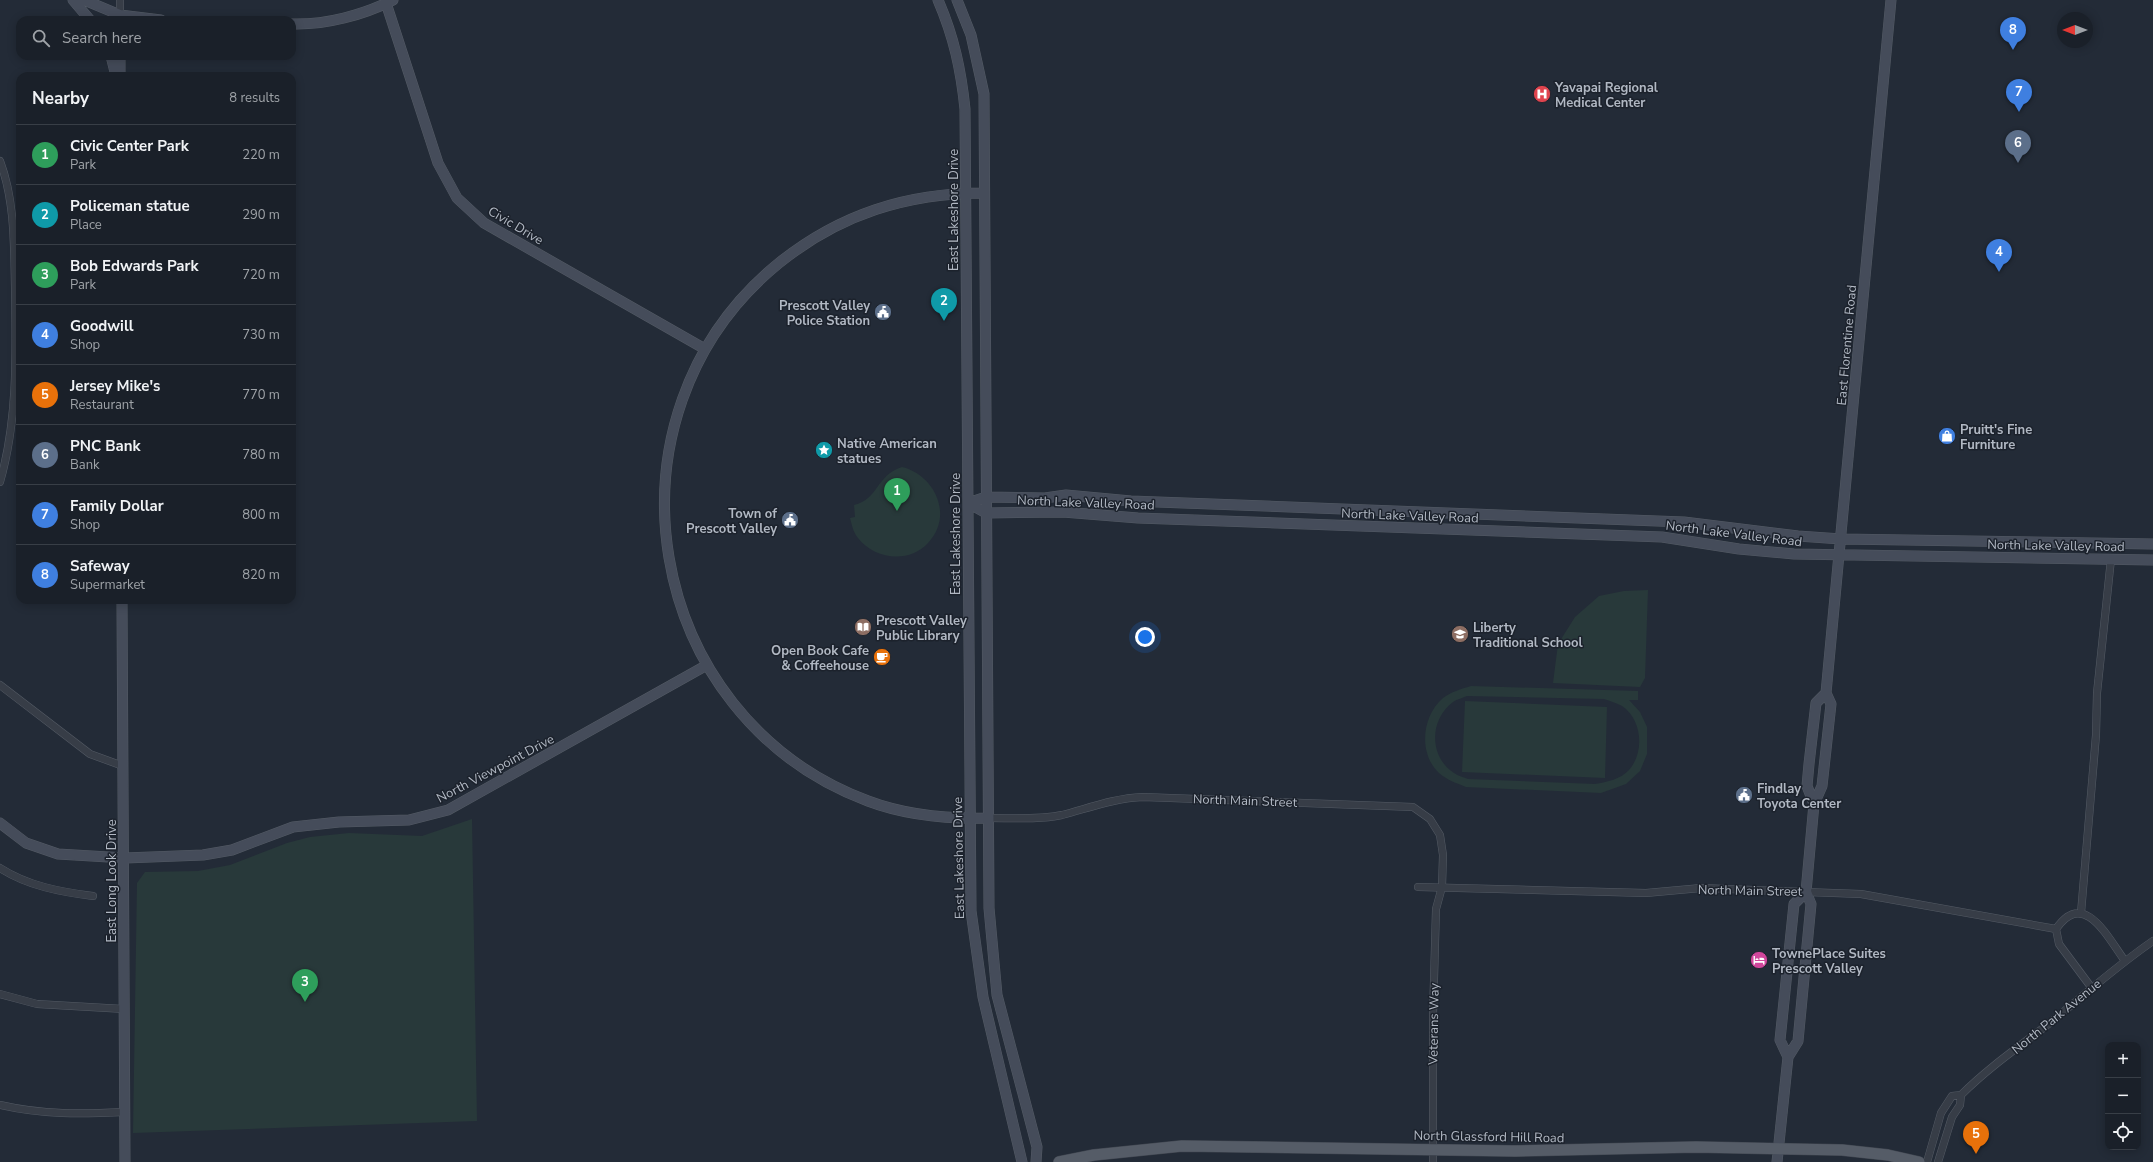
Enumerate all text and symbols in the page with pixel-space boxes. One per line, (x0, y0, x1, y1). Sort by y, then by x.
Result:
north arrow (2057, 12, 2093, 48)
search box (16, 16, 296, 60)
pin: 8 (2000, 17, 2026, 50)
icon: search (30, 27, 52, 49)
text: Search here (62, 28, 142, 48)
place label: Yavapai Regional Medical Center (1554, 79, 1659, 112)
pin: 7 (2006, 79, 2032, 112)
hospital icon: Yavapai Regional Medical Center (1532, 84, 1552, 104)
text: Nearby (32, 87, 89, 110)
text: 8 results (229, 89, 280, 107)
pin: 6 (2005, 130, 2031, 163)
text: Civic Center Park (70, 136, 189, 156)
text: 1 (41, 146, 49, 164)
text: 220 m (242, 146, 280, 164)
street label: East Lakeshore Drive (945, 149, 963, 271)
text: Park (70, 156, 96, 174)
text: Policeman statue (70, 196, 190, 216)
street label: Civic Drive (484, 202, 547, 249)
text: 2 (41, 206, 49, 224)
text: 290 m (242, 206, 280, 224)
text: Place (70, 216, 102, 234)
pin: 4 (1986, 239, 2012, 272)
text: Bob Edwards Park (70, 256, 198, 276)
text: 3 (41, 266, 49, 284)
text: 720 m (242, 266, 280, 284)
text: Park (70, 276, 96, 294)
street label: East Florentine Road (1833, 284, 1861, 406)
pin: 2 (931, 288, 957, 321)
place label: Prescott Valley Police Station (779, 297, 870, 330)
public building icon: Prescott Valley Police Station (873, 302, 893, 322)
text: Goodwill (70, 316, 134, 336)
text: 4 (41, 326, 49, 344)
text: 730 m (242, 326, 280, 344)
text: Shop (70, 336, 100, 354)
text: Jersey Mike's (70, 376, 160, 396)
text: 5 (41, 386, 49, 404)
text: 770 m (242, 386, 280, 404)
text: Restaurant (70, 396, 134, 414)
place label: Pruitt's Fine Furniture (1960, 421, 2032, 454)
shop icon: Pruitt's Fine Furniture (1937, 426, 1957, 446)
place label: Native American statues (837, 435, 937, 468)
text: PNC Bank (70, 436, 141, 456)
place icon: Native American statues (814, 440, 834, 460)
text: 6 (41, 446, 49, 464)
text: 780 m (242, 446, 280, 464)
text: Bank (70, 456, 100, 474)
street label: East Lakeshore Drive (947, 473, 965, 595)
pin: 1 (884, 478, 910, 511)
street label: North Lake Valley Road (1017, 492, 1155, 514)
text: Family Dollar (70, 496, 164, 516)
place label: Town of Prescott Valley (686, 505, 777, 538)
street label: North Lake Valley Road (1341, 505, 1479, 527)
text: 7 (41, 506, 49, 524)
text: 800 m (242, 506, 280, 524)
public building icon: Town of Prescott Valley (780, 510, 800, 530)
text: Shop (70, 516, 100, 534)
street label: North Lake Valley Road (1665, 517, 1803, 551)
street label: North Lake Valley Road (1987, 536, 2125, 556)
text: Safeway (70, 556, 130, 576)
text: 8 (41, 566, 49, 584)
text: 820 m (242, 566, 280, 584)
text: Supermarket (70, 576, 145, 594)
place label: Prescott Valley Public Library (876, 612, 967, 645)
library icon: Prescott Valley Public Library (853, 617, 873, 637)
place label: Liberty Traditional School (1473, 619, 1583, 652)
school or university icon: Liberty Traditional School (1450, 624, 1470, 644)
your location (1135, 627, 1155, 647)
place label: Open Book Cafe & Coffeehouse (771, 642, 869, 675)
cafe icon: Open Book Cafe & Coffeehouse (872, 647, 892, 667)
street label: North Viewpoint Drive (434, 730, 558, 808)
place label: Findlay Toyota Center (1757, 780, 1842, 813)
public building icon: Findlay Toyota Center (1734, 785, 1754, 805)
street label: North Main Street (1193, 790, 1298, 812)
street label: East Lakeshore Drive (949, 797, 969, 919)
street label: East Long Look Drive (103, 819, 121, 943)
street label: North Main Street (1698, 881, 1803, 901)
place label: TownePlace Suites Prescott Valley (1772, 945, 1886, 978)
hotel icon: TownePlace Suites Prescott Valley (1749, 950, 1769, 970)
pin: 3 (292, 969, 318, 1002)
street label: North Park Avenue (2008, 975, 2105, 1059)
street label: Veterans Way (1424, 983, 1444, 1066)
map controls (2105, 1042, 2141, 1150)
button: + (2105, 1042, 2141, 1078)
button: − (2105, 1078, 2141, 1114)
button: locate (2105, 1114, 2141, 1150)
pin: 5 (1963, 1121, 1989, 1154)
street label: North Glassford Hill Road (1413, 1127, 1565, 1147)

